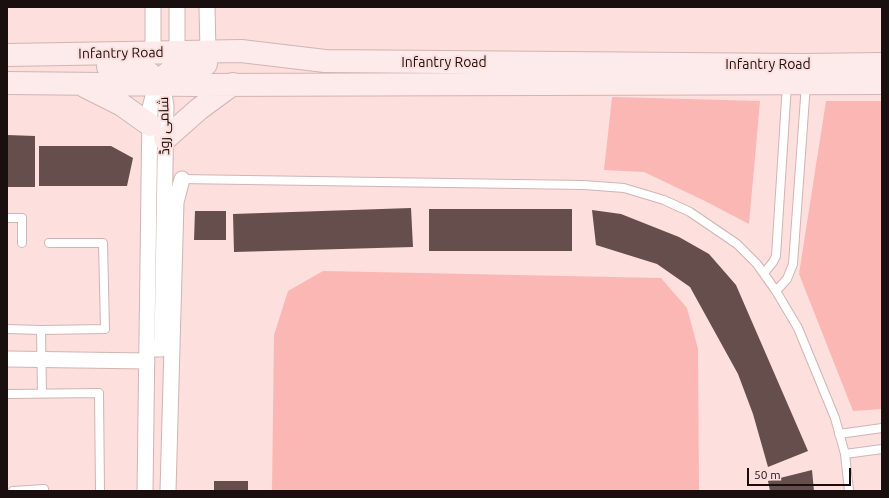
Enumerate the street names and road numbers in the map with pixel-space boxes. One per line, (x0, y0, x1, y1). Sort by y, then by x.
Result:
street label: Infantry Road (78, 44, 164, 62)
street label: Infantry Road (401, 54, 487, 70)
street label: Infantry Road (725, 56, 811, 72)
street label: شامی روڈ (155, 97, 173, 155)

